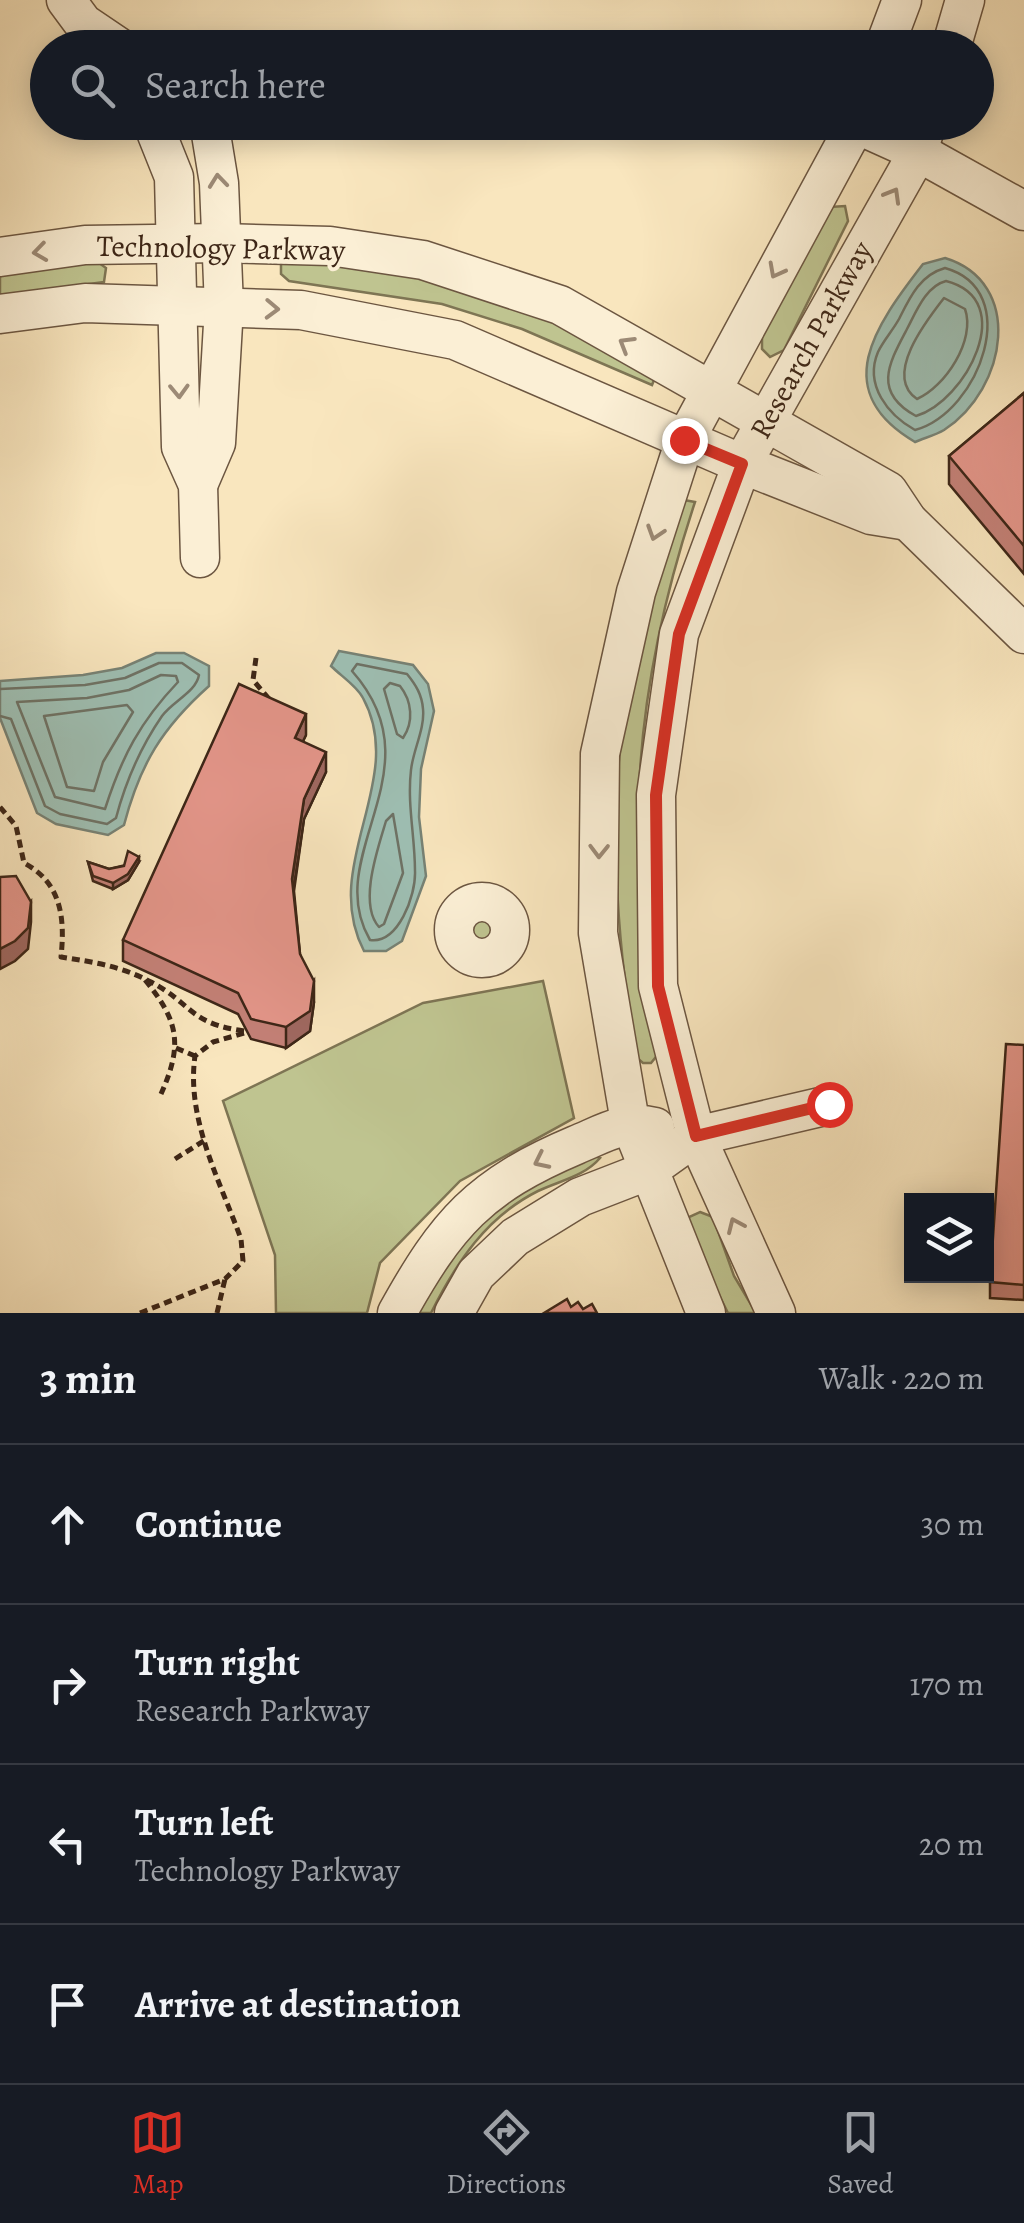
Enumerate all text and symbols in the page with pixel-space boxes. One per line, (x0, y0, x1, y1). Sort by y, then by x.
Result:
search box (30, 30, 994, 140)
icon: search (65, 58, 120, 113)
text: Search here (145, 59, 326, 111)
one-way arrow (208, 173, 229, 189)
one-way arrow (881, 188, 900, 206)
street label: Technology Parkway (96, 226, 346, 270)
street label: Research Parkway (740, 234, 882, 446)
one-way arrow (32, 240, 48, 261)
one-way arrow (769, 260, 789, 278)
one-way arrow (264, 298, 280, 319)
one-way arrow (619, 337, 637, 356)
one-way arrow (168, 383, 189, 399)
route end (662, 418, 708, 464)
one-way arrow (646, 523, 667, 540)
one-way arrow (588, 844, 610, 859)
route start (807, 1082, 853, 1128)
one-way arrow (533, 1149, 551, 1169)
map controls (904, 1193, 994, 1283)
button: layers (904, 1193, 994, 1283)
one-way arrow (727, 1217, 747, 1235)
text: 3 min (40, 1350, 136, 1407)
text: Walk · 220 m (819, 1356, 984, 1400)
icon: ahead (40, 1497, 95, 1552)
text: Continue (135, 1498, 282, 1550)
text: 30 m (921, 1502, 984, 1546)
text: Turn right (135, 1636, 300, 1688)
icon: right (40, 1657, 95, 1712)
text: 170 m (910, 1662, 984, 1706)
text: Research Parkway (135, 1688, 370, 1732)
text: Turn left (135, 1796, 274, 1848)
icon: left (40, 1817, 95, 1872)
text: 20 m (919, 1822, 984, 1866)
text: Technology Parkway (135, 1848, 400, 1892)
icon: arrive (40, 1977, 95, 2032)
text: Arrive at destination (135, 1978, 461, 2030)
tab: Map (130, 2105, 185, 2203)
tab: Directions (446, 2105, 566, 2203)
tab: Saved (827, 2105, 894, 2203)

